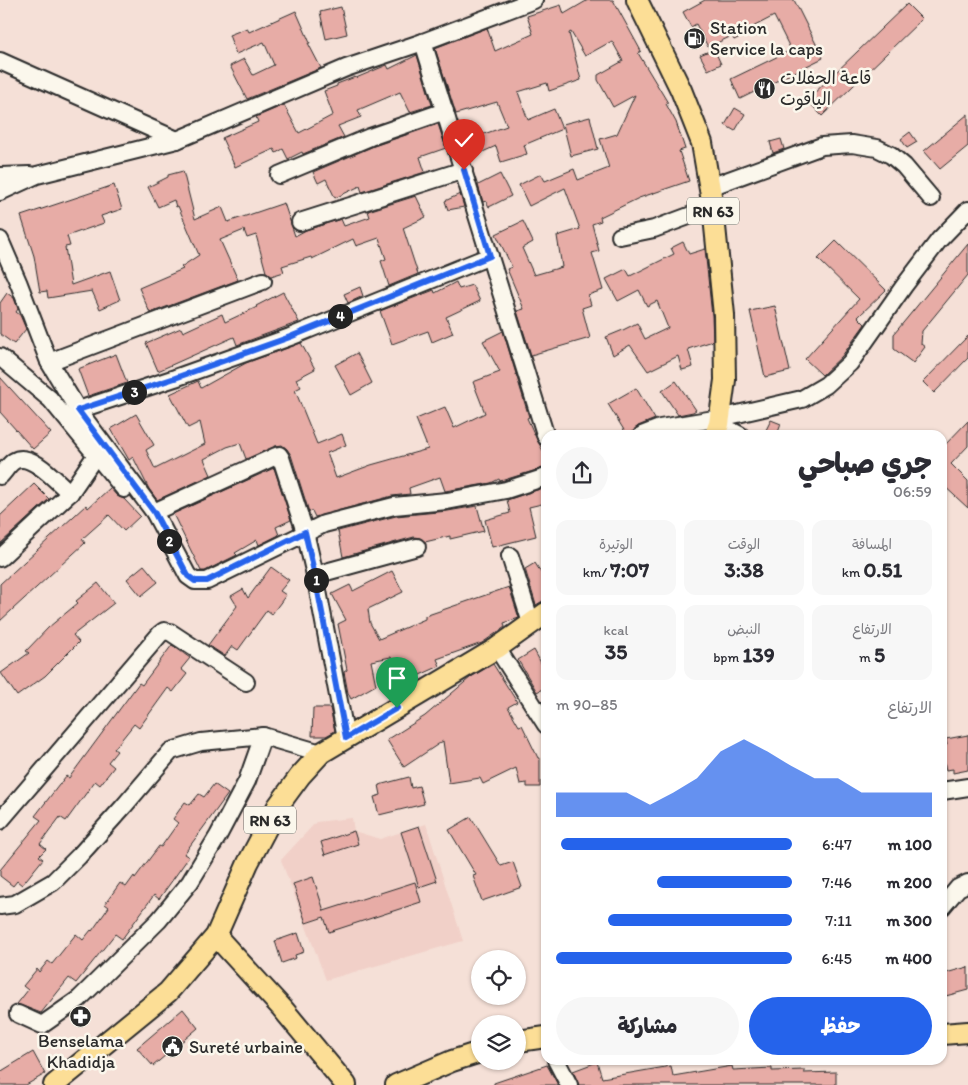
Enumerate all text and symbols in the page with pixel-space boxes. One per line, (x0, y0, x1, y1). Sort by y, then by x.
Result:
place label: Station Service la caps (710, 17, 823, 60)
fuel station icon: Station Service la caps (682, 26, 706, 50)
place label: قاعة الحفلات الياقوت (780, 67, 872, 111)
restaurant icon: قاعة الحفلات الياقوت (752, 76, 776, 100)
pin (443, 119, 485, 170)
icon: check (450, 126, 478, 154)
road number: RN 63 (687, 198, 739, 225)
pin: 4 (328, 304, 352, 328)
text: 4 (336, 308, 345, 325)
pin: 3 (122, 380, 146, 404)
text: 3 (131, 384, 138, 401)
text: جري صباحي (798, 446, 932, 480)
button: share (556, 447, 608, 499)
text: 06:59 (893, 482, 932, 501)
pin: 2 (156, 528, 182, 554)
text: 2 (166, 533, 173, 550)
text: الوتيرة (599, 536, 633, 553)
text: الوقت (728, 536, 760, 553)
text: المسافة (852, 536, 892, 553)
text: 7:07 (610, 557, 649, 582)
text: 3:38 (724, 557, 764, 582)
text: 0.51 (863, 557, 902, 582)
text: /km (583, 564, 610, 581)
text: km (842, 564, 863, 581)
pin: 1 (304, 568, 328, 592)
text: 1 (313, 572, 320, 589)
text: النبض (727, 621, 761, 638)
text: الارتفاع (852, 621, 892, 638)
text: kcal (604, 622, 628, 639)
text: 35 (605, 639, 627, 664)
text: 139 (742, 642, 775, 667)
text: 5 (874, 642, 885, 667)
text: bpm (713, 649, 742, 666)
text: m (859, 649, 874, 666)
pin (376, 657, 418, 708)
icon: arrive (383, 664, 411, 692)
text: 85–90 m (556, 695, 617, 714)
text: الارتفاع (887, 698, 932, 717)
road number: RN 63 (244, 806, 296, 834)
text: 6:47 (822, 835, 852, 854)
text: 100 m (888, 835, 932, 854)
text: 7:46 (822, 873, 852, 892)
text: 200 m (887, 873, 932, 892)
text: 7:11 (825, 911, 852, 930)
text: 300 m (886, 911, 932, 930)
text: 6:45 (822, 949, 852, 968)
text: 400 m (886, 949, 932, 968)
map controls (471, 950, 526, 1070)
button: locate (471, 950, 526, 1005)
button: مشاركة (556, 997, 739, 1055)
button: حفظ (749, 997, 932, 1055)
pharmacy icon: Benselama Khadidja (69, 1004, 93, 1028)
button: layers (471, 1015, 526, 1070)
place label: Benselama Khadidja (38, 1030, 125, 1073)
public building icon: Sureté urbaine (161, 1035, 185, 1059)
place label: Sureté urbaine (189, 1036, 303, 1058)

